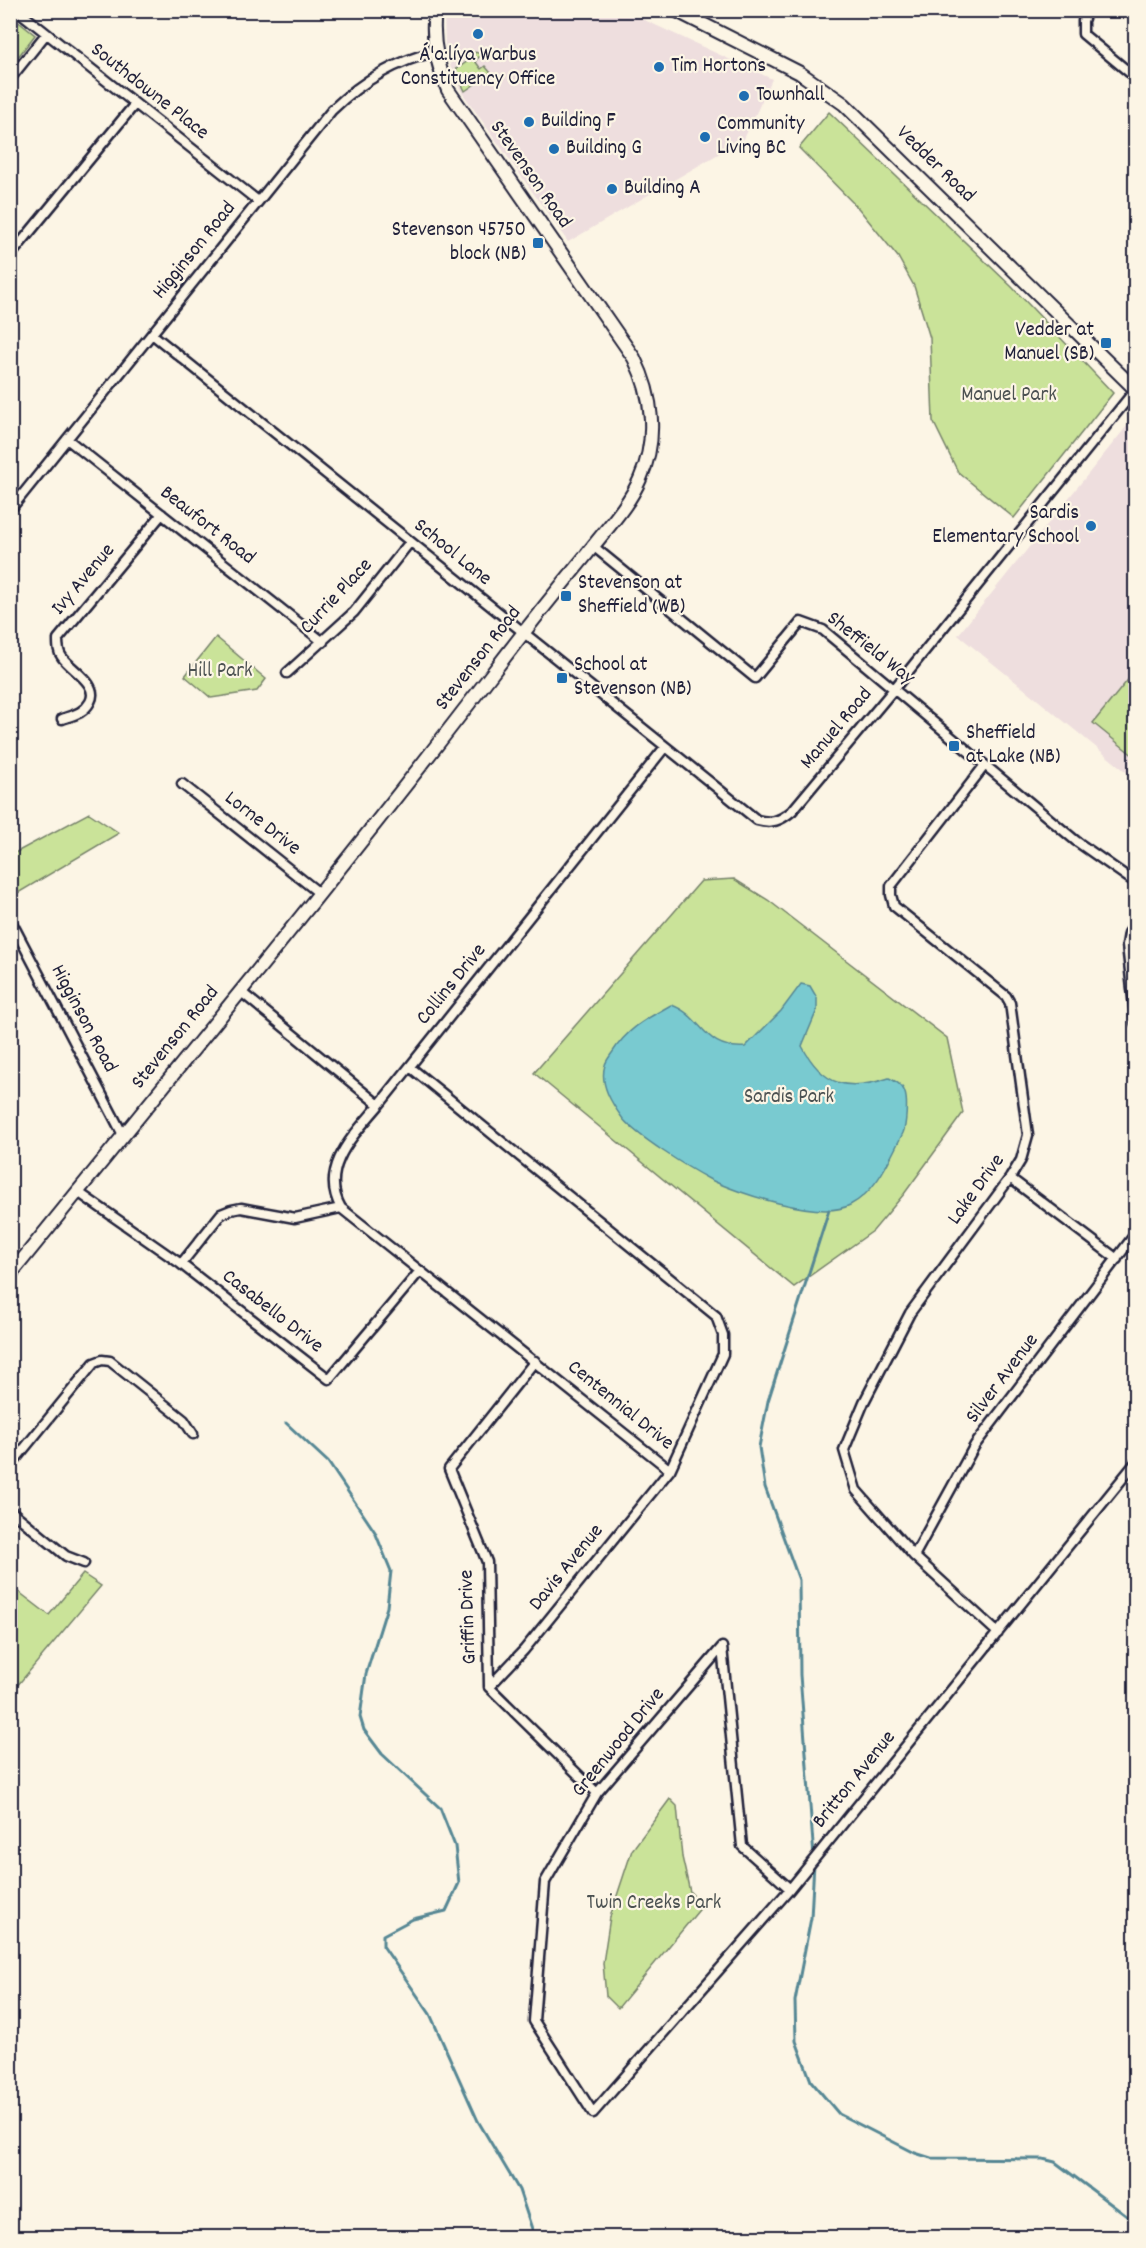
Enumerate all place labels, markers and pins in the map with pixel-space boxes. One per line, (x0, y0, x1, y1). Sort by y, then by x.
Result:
marker: Á'a:líya Warbus Constituency Office (471, 27, 485, 41)
place label: Á'a:líya Warbus Constituency Office (401, 41, 555, 95)
place label: Tim Hortons (671, 52, 766, 82)
marker: Tim Hortons (652, 60, 666, 74)
place label: Townhall (756, 81, 825, 111)
marker: Townhall (737, 89, 751, 103)
place label: Building F (541, 107, 616, 137)
place label: Community Living BC (717, 110, 805, 164)
marker: Building F (522, 115, 536, 129)
marker: Community Living BC (698, 130, 712, 144)
place label: Building G (566, 134, 642, 164)
marker: Building G (547, 142, 561, 156)
place label: Building A (624, 174, 701, 204)
marker: Building A (605, 182, 619, 196)
place label: Stevenson 45750 block (NB) (392, 216, 526, 270)
marker: Stevenson 45750 block (NB) (531, 236, 545, 250)
place label: Vedder at Manuel (SB) (1004, 316, 1094, 370)
marker: Vedder at Manuel (SB) (1099, 336, 1113, 350)
place label: Sardis Elementary School (932, 499, 1079, 553)
marker: Sardis Elementary School (1084, 519, 1098, 533)
place label: Stevenson at Sheffield (WB) (578, 569, 685, 623)
marker: Stevenson at Sheffield (WB) (559, 589, 573, 603)
place label: School at Stevenson (NB) (574, 651, 691, 705)
marker: School at Stevenson (NB) (555, 671, 569, 685)
place label: Sheffield at Lake (NB) (966, 719, 1060, 773)
marker: Sheffield at Lake (NB) (947, 739, 961, 753)

